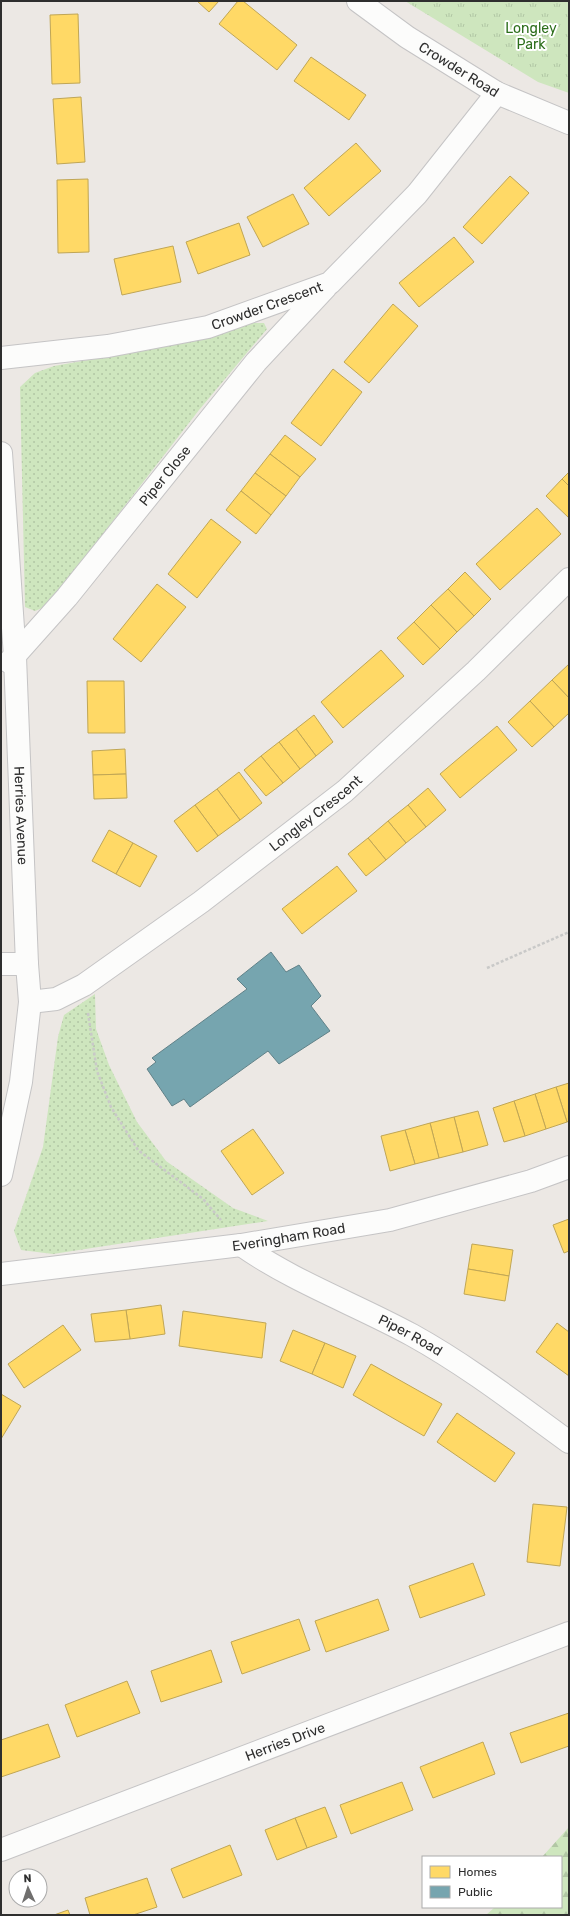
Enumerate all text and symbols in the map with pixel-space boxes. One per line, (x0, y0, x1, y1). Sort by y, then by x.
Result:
park label: Longley Park (505, 20, 557, 53)
street label: Crowder Road (416, 38, 502, 101)
street label: Crowder Crescent (209, 278, 325, 334)
street label: Piper Close (135, 442, 194, 509)
street label: Herries Avenue (11, 766, 32, 865)
street label: Longley Crescent (266, 771, 366, 855)
street label: Everingham Road (231, 1219, 346, 1255)
street label: Piper Road (376, 1311, 446, 1359)
street label: Herries Drive (243, 1719, 327, 1764)
legend (422, 1856, 562, 1908)
text: Homes (458, 1865, 497, 1879)
north arrow (8, 1868, 48, 1908)
text: N (23, 1872, 32, 1885)
text: Public (458, 1885, 493, 1899)

